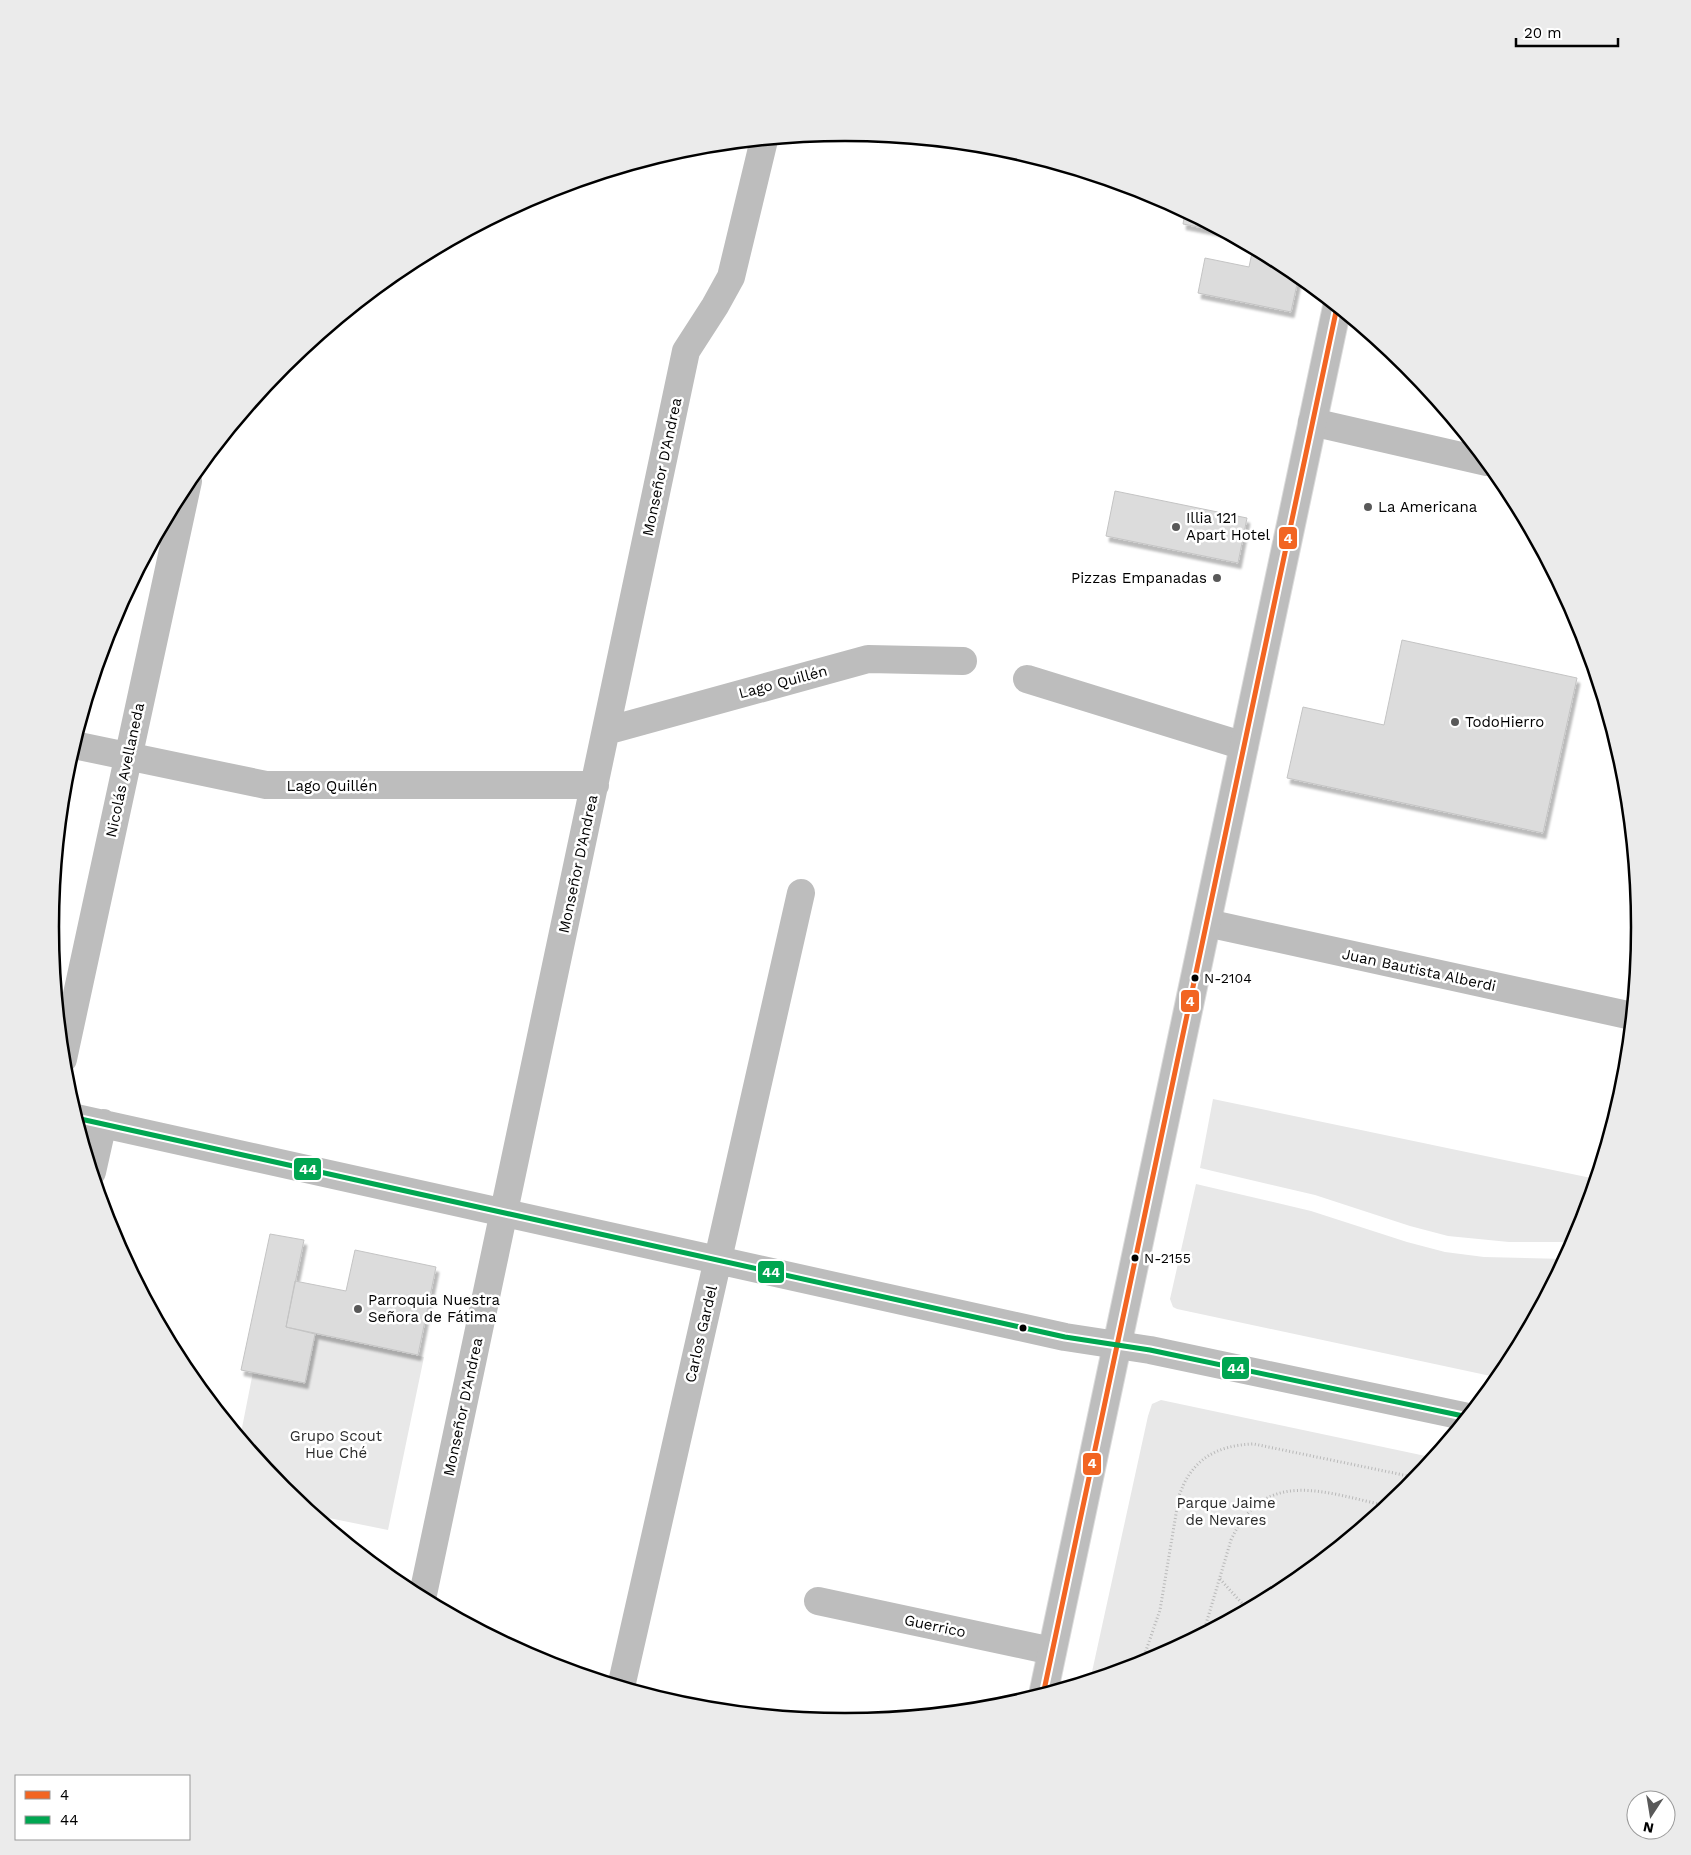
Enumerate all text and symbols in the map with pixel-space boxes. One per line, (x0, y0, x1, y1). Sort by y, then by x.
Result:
scale bar (1516, 15, 1618, 47)
text: 20 m (1524, 24, 1562, 42)
street label: Monseñor D'Andrea (639, 396, 686, 538)
place label: La Americana (1378, 498, 1478, 516)
marker: La Americana (1362, 501, 1374, 513)
place label: Illia 121 Apart Hotel (1186, 509, 1271, 544)
marker: Illia 121 Apart Hotel (1170, 521, 1182, 533)
line badge: 4 (1278, 526, 1298, 550)
text: 4 (1283, 530, 1293, 546)
place label: Pizzas Empanadas (1071, 569, 1207, 587)
marker: Pizzas Empanadas (1211, 572, 1223, 584)
street label: Lago Quillén (737, 662, 829, 702)
street label: Nicolás Avellaneda (102, 701, 148, 839)
place label: TodoHierro (1465, 713, 1544, 731)
marker: TodoHierro (1449, 716, 1461, 728)
street label: Lago Quillén (286, 777, 378, 795)
street label: Monseñor D'Andrea (555, 793, 602, 935)
street label: Juan Bautista Alberdi (1340, 945, 1498, 995)
place label: N-2104 (1204, 970, 1252, 986)
marker: N-2104 (1190, 973, 1200, 983)
line badge: 4 (1180, 989, 1200, 1013)
text: 4 (1185, 993, 1195, 1009)
line badge: 44 (293, 1157, 322, 1181)
text: 44 (299, 1161, 317, 1177)
place label: N-2155 (1144, 1250, 1191, 1266)
marker: N-2155 (1130, 1253, 1140, 1263)
line badge: 44 (757, 1260, 785, 1284)
text: 44 (762, 1264, 780, 1280)
street label: Carlos Gardel (681, 1283, 721, 1384)
place label: Parroquia Nuestra Señora de Fátima (368, 1291, 500, 1326)
marker: Parroquia Nuestra Señora de Fátima (352, 1303, 364, 1315)
unlabelled marker (1018, 1323, 1028, 1333)
street label: Monseñor D'Andrea (440, 1336, 487, 1478)
line badge: 44 (1221, 1356, 1250, 1380)
text: 44 (1227, 1360, 1245, 1376)
park label: Grupo Scout Hue Ché (290, 1427, 383, 1462)
line badge: 4 (1082, 1452, 1102, 1476)
text: 4 (1087, 1455, 1097, 1471)
park label: Parque Jaime de Nevares (1176, 1494, 1276, 1529)
street label: Guerrico (903, 1611, 967, 1641)
legend (15, 1775, 190, 1840)
text: 4 (60, 1786, 69, 1804)
north arrow (1626, 1790, 1676, 1840)
text: 44 (60, 1811, 78, 1829)
text: N (1642, 1819, 1655, 1837)

